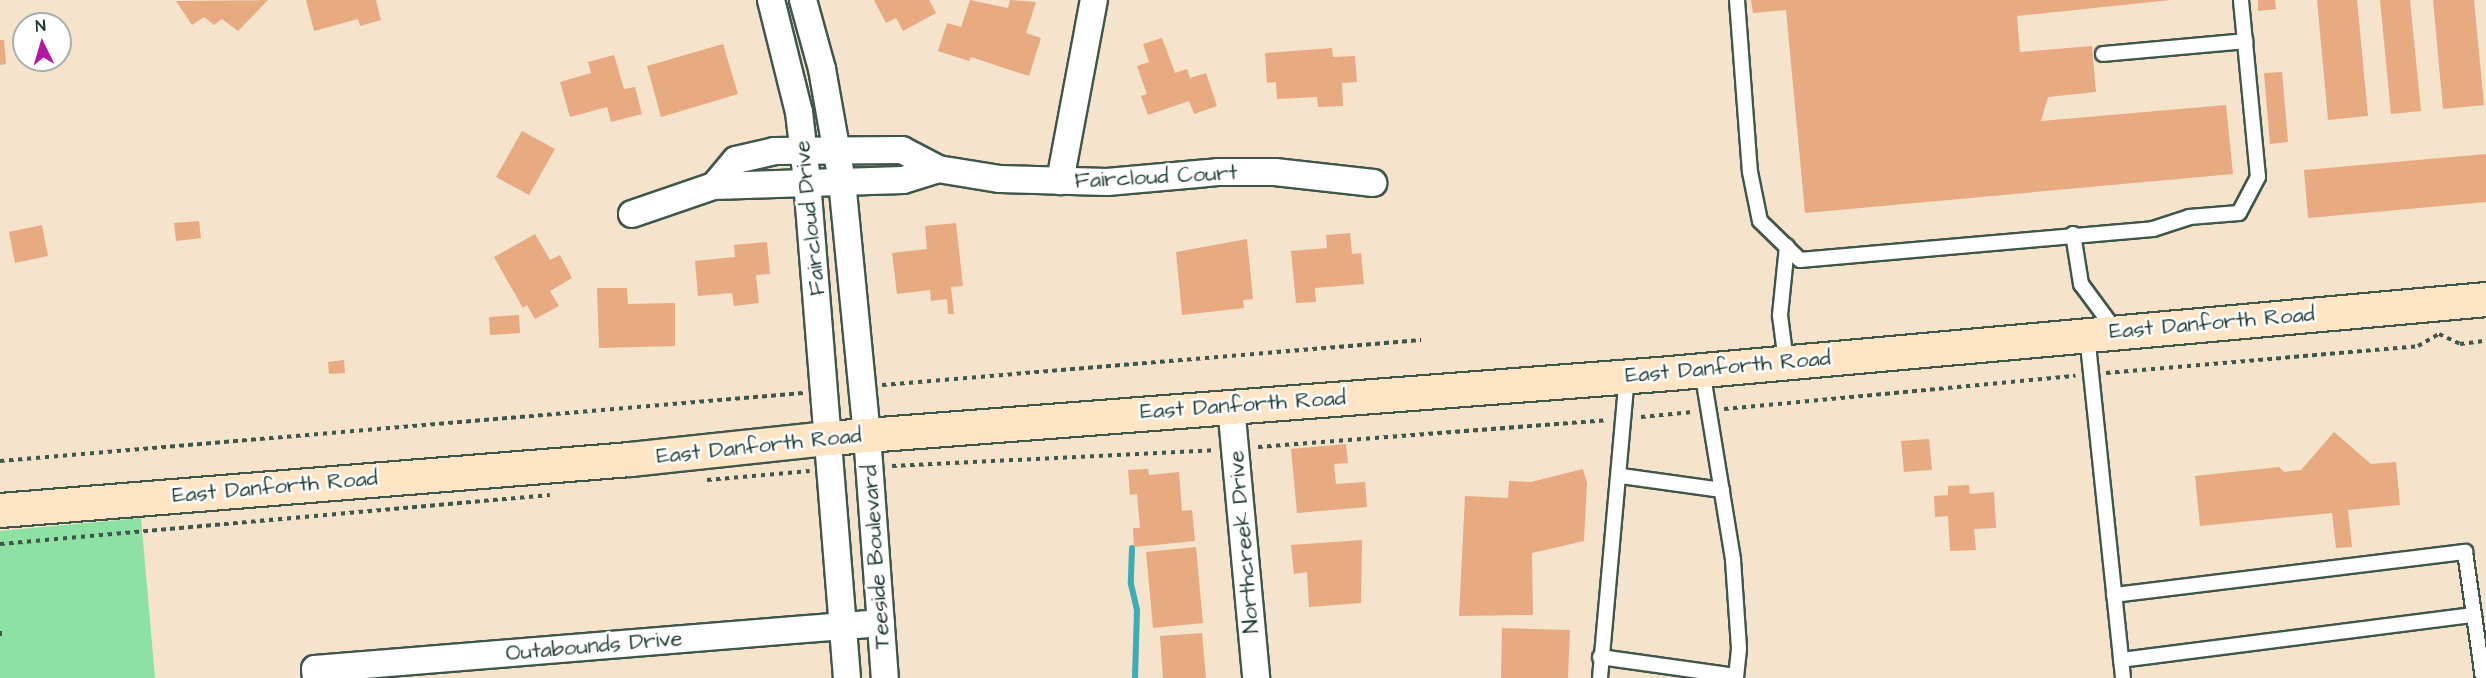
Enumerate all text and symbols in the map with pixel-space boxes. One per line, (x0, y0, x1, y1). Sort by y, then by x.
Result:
north arrow (12, 12, 72, 72)
text: N (35, 15, 47, 37)
street label: Faircloud Drive (789, 139, 831, 297)
street label: Faircloud Court (1074, 160, 1238, 194)
street label: East Danforth Road (2108, 301, 2316, 345)
street label: East Danforth Road (1624, 345, 1832, 389)
street label: East Danforth Road (1139, 385, 1347, 425)
street label: East Danforth Road (655, 422, 863, 470)
street label: Northcreek Drive (1223, 450, 1265, 634)
street label: Teeside Boulevard (856, 464, 896, 650)
street label: East Danforth Road (171, 465, 379, 509)
street label: Outabounds Drive (505, 625, 683, 667)

